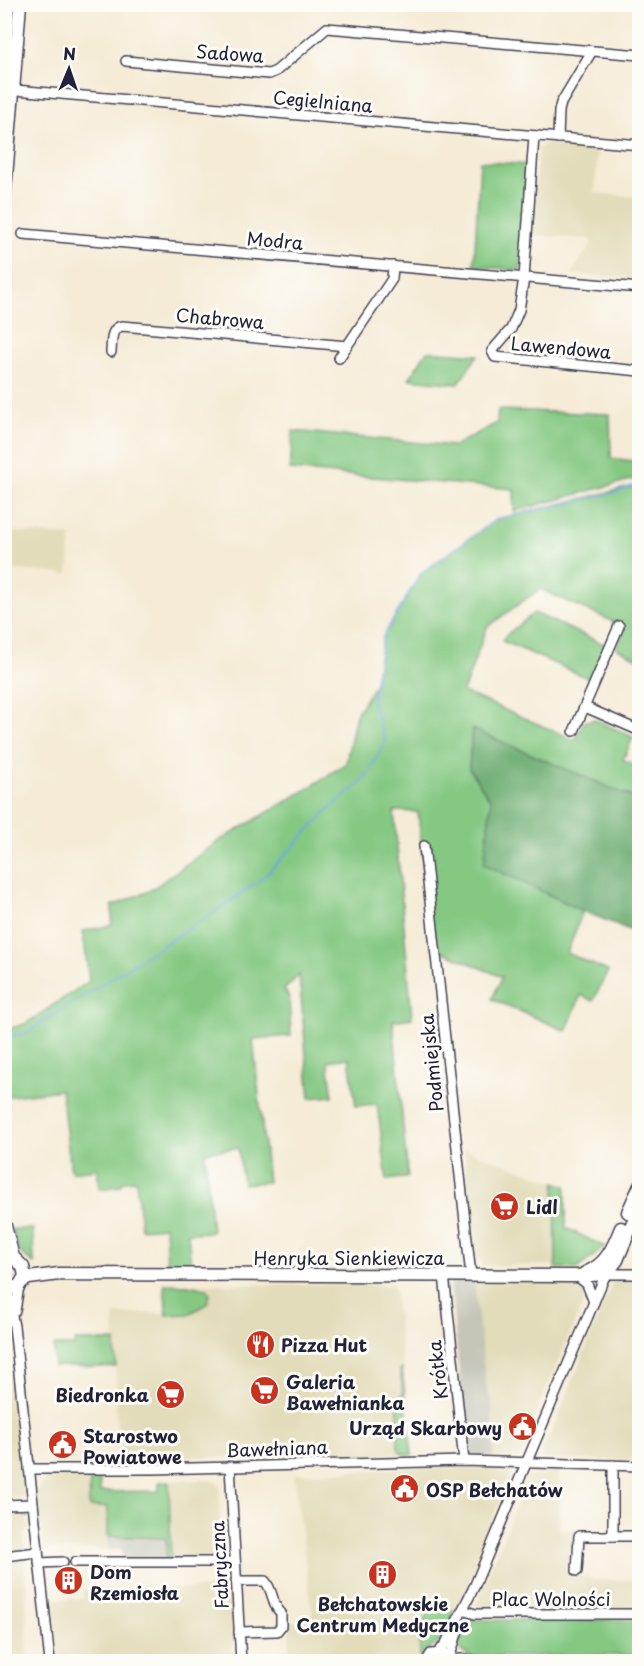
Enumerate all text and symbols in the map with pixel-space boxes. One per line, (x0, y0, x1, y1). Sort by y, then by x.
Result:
street label: Sadowa (195, 37, 266, 69)
north arrow (39, 39, 99, 99)
text: N (63, 41, 76, 65)
street label: Cegielniana (272, 83, 375, 119)
street label: Modra (246, 224, 305, 256)
street label: Chabrowa (175, 301, 266, 335)
street label: Lawendowa (510, 329, 613, 365)
street label: Podmiejska (412, 1012, 450, 1113)
supermarket icon: Lidl (489, 1190, 521, 1222)
place label: Lidl (526, 1193, 558, 1220)
street label: Henryka Sienkiewicza (254, 1244, 445, 1271)
restaurant icon: Pizza Hut (244, 1328, 276, 1360)
place label: Pizza Hut (281, 1331, 368, 1358)
street label: Krótka (420, 1338, 454, 1401)
place label: Galeria Bawełnianka (286, 1368, 405, 1416)
supermarket icon: Galeria Bawełnianka (249, 1375, 281, 1407)
supermarket icon: Biedronka (154, 1378, 186, 1410)
place label: Biedronka (55, 1381, 149, 1408)
public building icon: Urząd Skarbowy (507, 1411, 539, 1443)
place label: Urząd Skarbowy (349, 1414, 502, 1441)
place label: Starostwo Powiatowe (83, 1422, 182, 1470)
public building icon: Starostwo Powiatowe (46, 1429, 78, 1461)
street label: Bawełniana (226, 1433, 329, 1463)
public building icon: OSP Bełchatów (389, 1473, 421, 1505)
place label: OSP Bełchatów (426, 1476, 563, 1503)
street label: Fabryczna (203, 1519, 235, 1610)
place label: Dom Rzemiosła (90, 1558, 179, 1606)
building icon: Bełchatowskie Centrum Medyczne (367, 1558, 399, 1590)
building icon: Dom Rzemiosła (53, 1565, 85, 1597)
street label: Plac Wolności (492, 1585, 610, 1612)
place label: Bełchatowskie Centrum Medyczne (297, 1590, 469, 1638)

